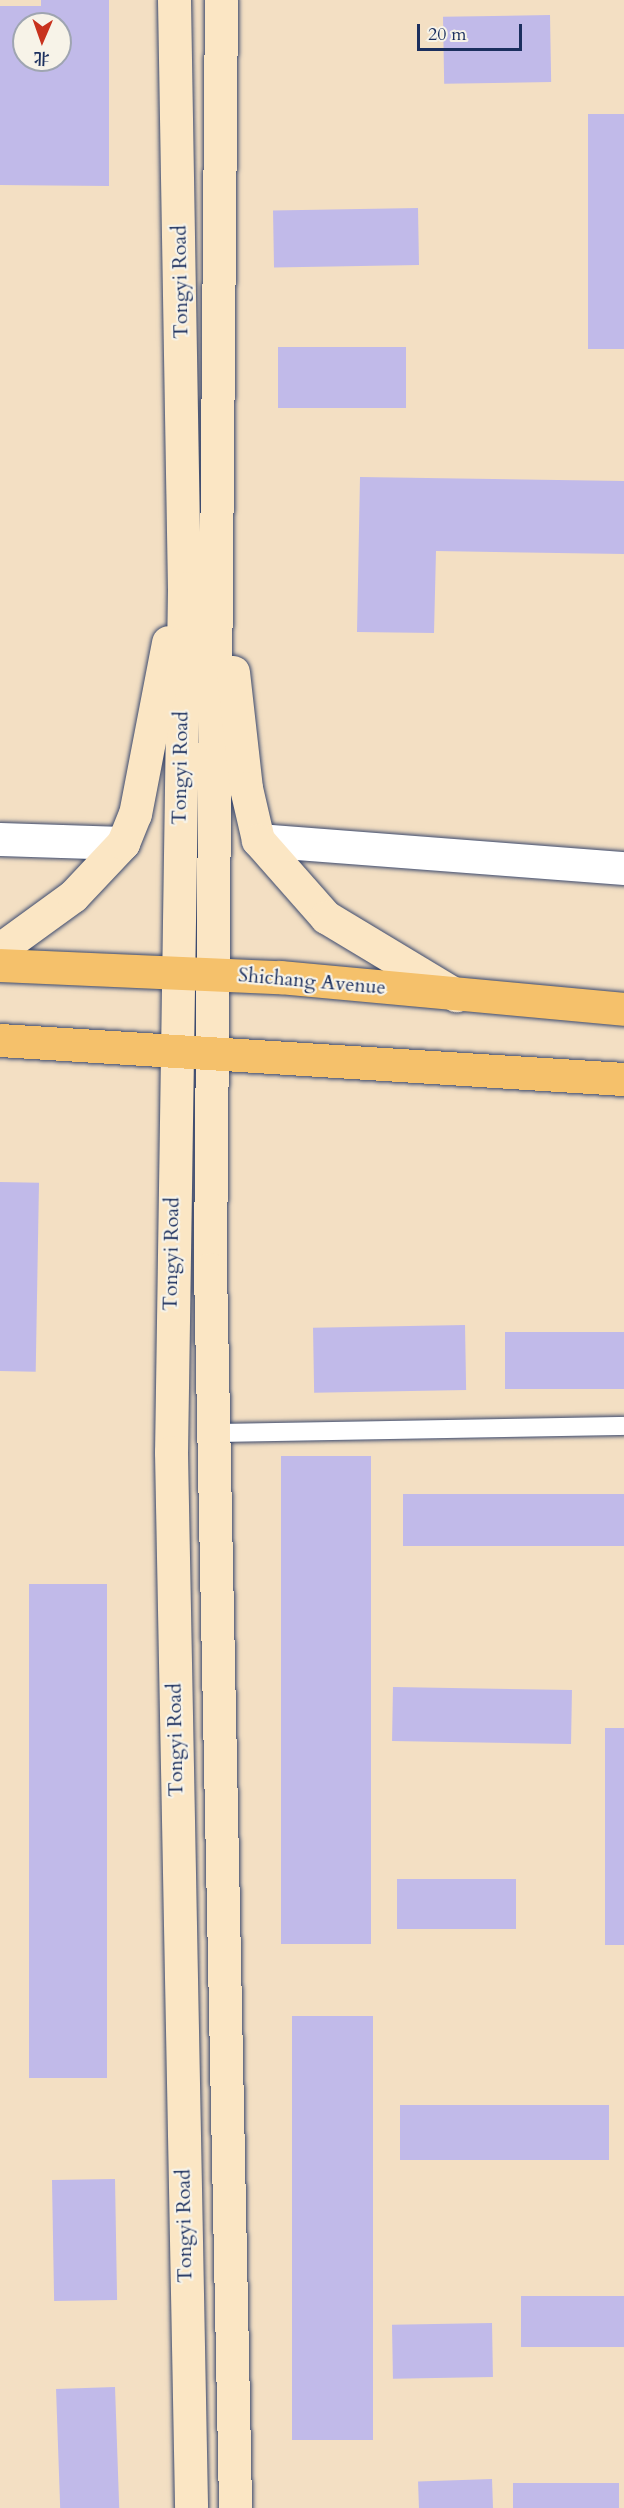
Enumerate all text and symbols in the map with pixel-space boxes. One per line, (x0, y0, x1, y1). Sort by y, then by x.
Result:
north arrow (12, 12, 72, 72)
scale bar (420, 12, 525, 50)
text: 20 m (428, 22, 467, 47)
text: 北 (33, 47, 50, 69)
street label: Tongyi Road (167, 225, 193, 339)
street label: Tongyi Road (167, 711, 193, 825)
street label: Shichang Avenue (237, 963, 387, 999)
street label: Tongyi Road (158, 1197, 184, 1311)
street label: Tongyi Road (162, 1683, 188, 1797)
street label: Tongyi Road (171, 2169, 197, 2283)

